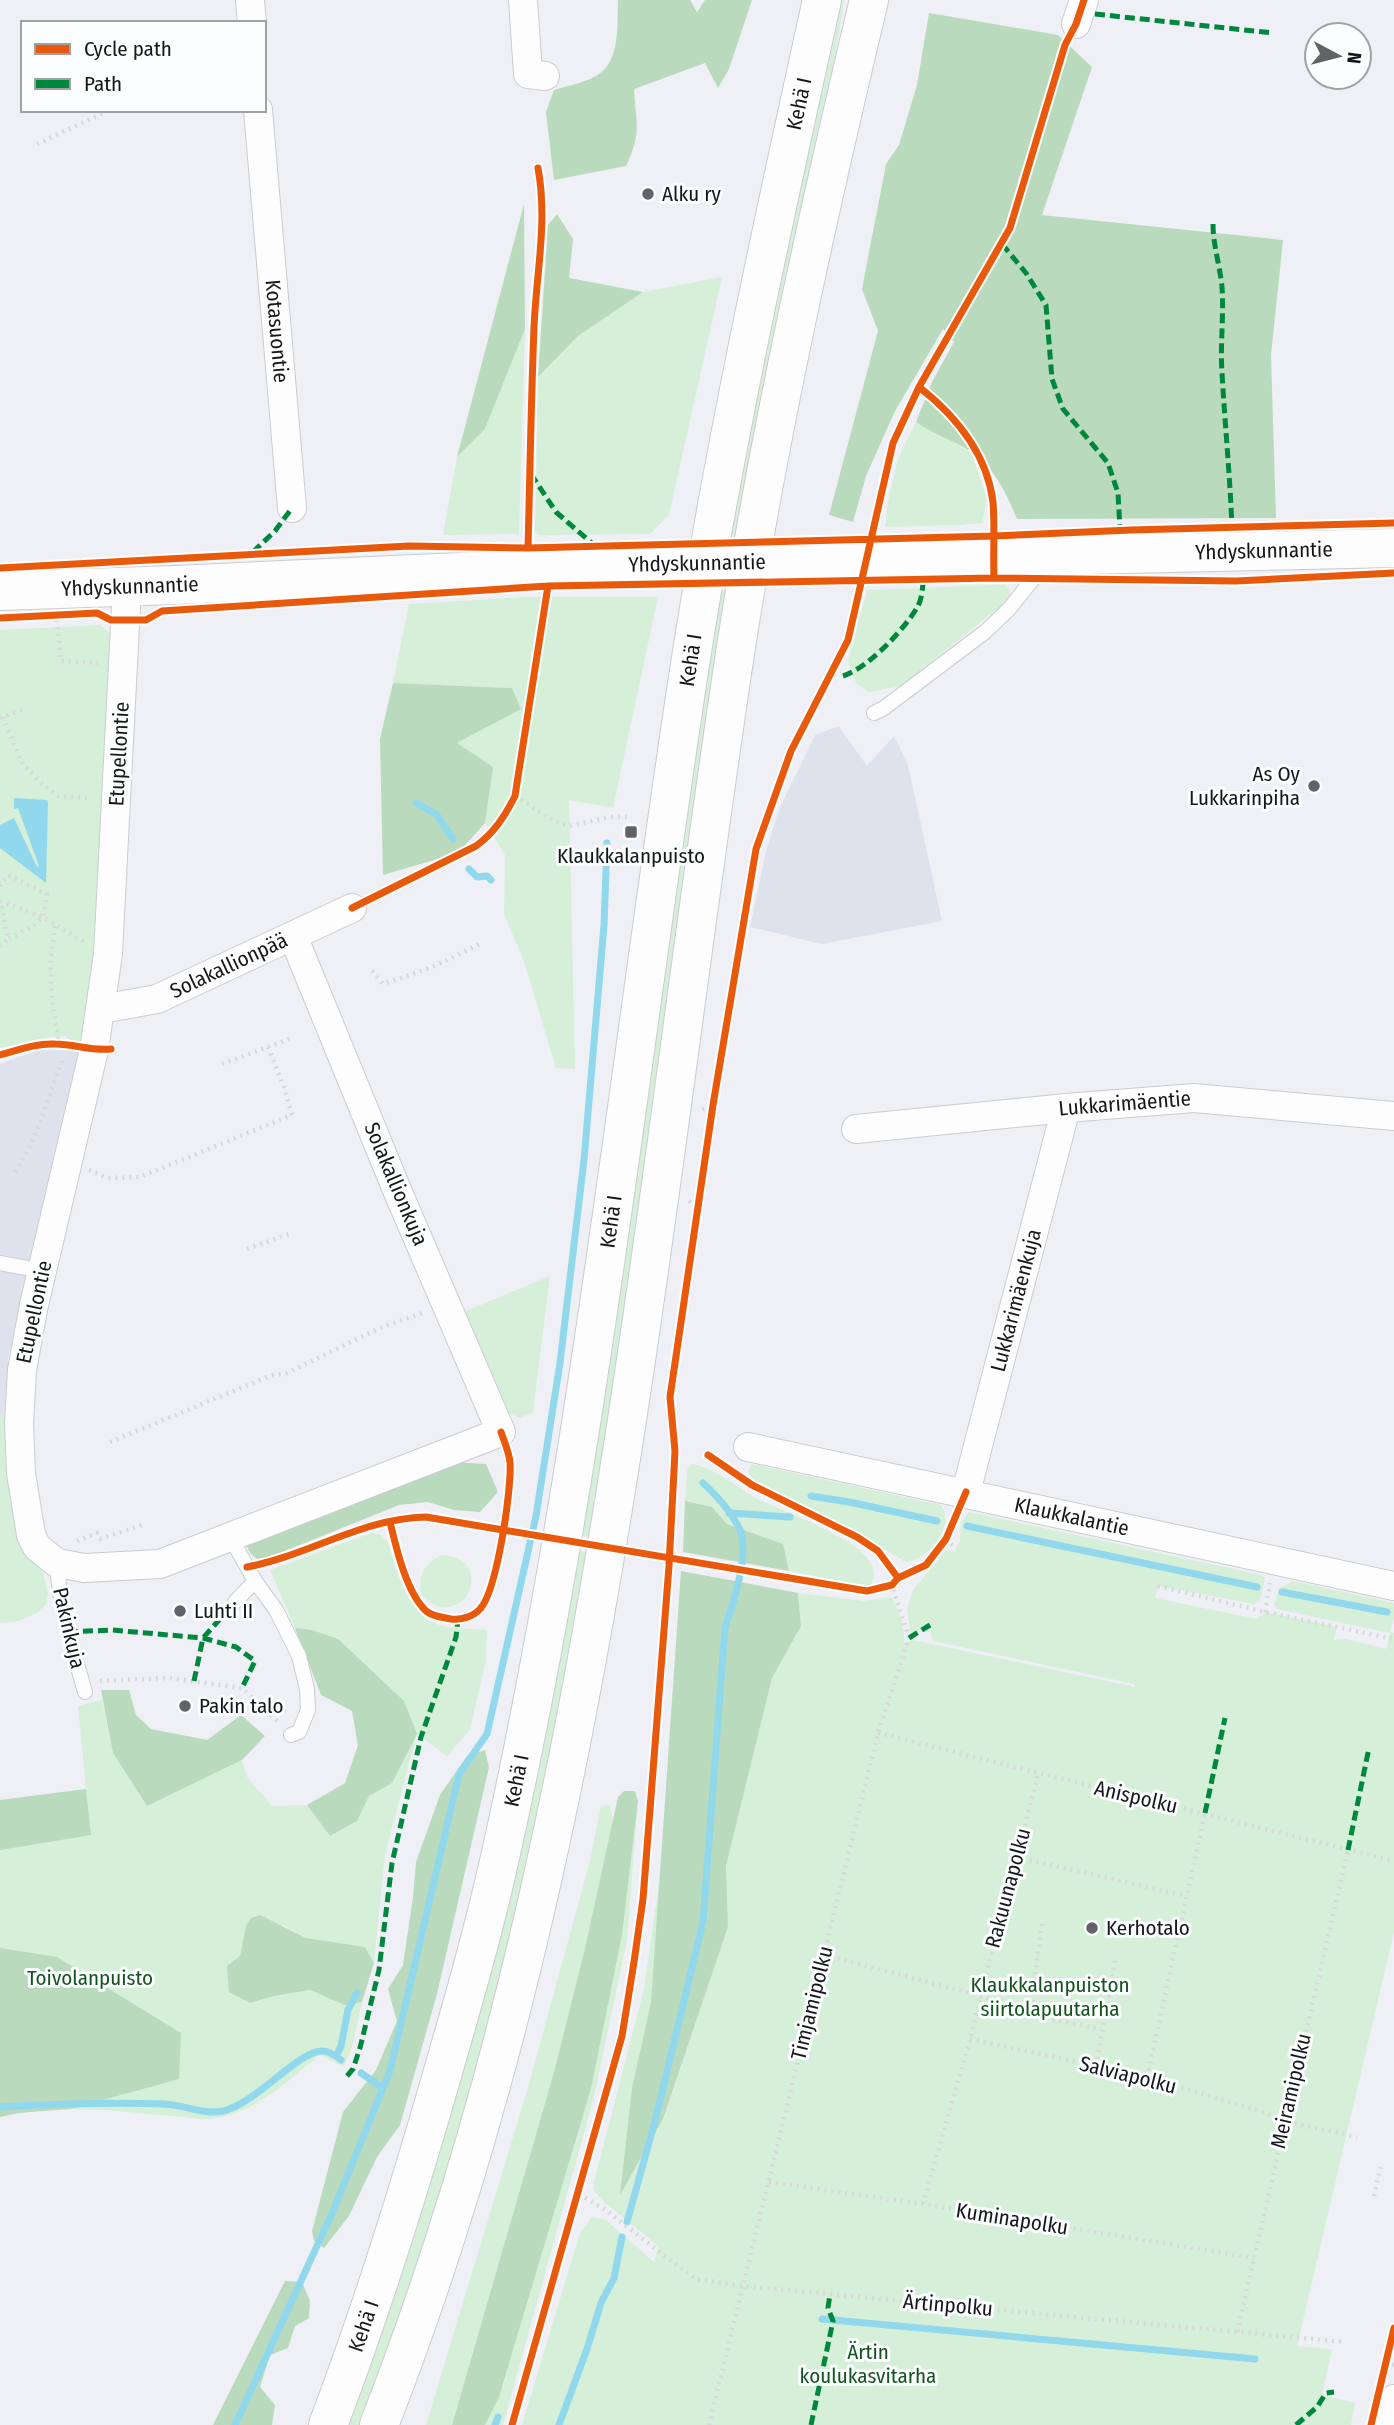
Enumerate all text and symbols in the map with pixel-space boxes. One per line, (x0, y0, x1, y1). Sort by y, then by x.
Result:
legend (21, 21, 266, 112)
north arrow (1303, 21, 1373, 91)
text: Cycle path (84, 36, 172, 62)
text: N (1342, 51, 1366, 65)
text: Path (84, 71, 122, 97)
street label: Kehä I (781, 75, 818, 132)
place label: Alku ry (662, 181, 721, 207)
marker: Alku ry (640, 186, 656, 202)
street label: Kotasuontie (260, 279, 294, 384)
street label: Yhdyskunnantie (1195, 536, 1333, 565)
street label: Yhdyskunnantie (628, 549, 766, 578)
street label: Yhdyskunnantie (61, 571, 199, 602)
street label: Kehä I (674, 632, 708, 688)
street label: Etupellontie (103, 701, 135, 807)
place label: As Oy Lukkarinpiha (1189, 761, 1301, 811)
marker: As Oy Lukkarinpiha (1306, 778, 1322, 794)
marker: Klaukkalanpuisto (623, 824, 639, 840)
place label: Klaukkalanpuisto (557, 843, 705, 869)
street label: Solakallionpää (166, 927, 292, 1004)
street label: Lukkarimäentie (1057, 1085, 1192, 1122)
street label: Solakallionkuja (358, 1118, 434, 1250)
street label: Kehä I (594, 1194, 628, 1250)
street label: Lukkarimäenkuja (985, 1226, 1047, 1374)
street label: Etupellontie (10, 1258, 58, 1366)
street label: Klaukkalantie (1012, 1492, 1131, 1542)
street label: Pakinkuja (47, 1585, 91, 1671)
place label: Luhti II (194, 1598, 253, 1624)
marker: Luhti II (172, 1603, 188, 1619)
place label: Pakin talo (199, 1693, 284, 1719)
marker: Pakin talo (177, 1698, 193, 1714)
street label: Kehä I (498, 1752, 535, 1809)
street label: Anispolku (1092, 1775, 1180, 1819)
street label: Rakuunapolku (980, 1825, 1036, 1951)
place label: Kerhotalo (1106, 1915, 1190, 1941)
marker: Kerhotalo (1084, 1920, 1100, 1936)
street label: Timjamipolku (785, 1943, 839, 2063)
park label: Toivolanpuisto (27, 1965, 153, 1991)
park label: Klaukkalanpuiston siirtolapuutarha (970, 1972, 1130, 2022)
street label: Meiramipolku (1265, 2031, 1317, 2151)
street label: Salviapolku (1077, 2050, 1179, 2100)
street label: Kuminapolku (954, 2197, 1070, 2241)
street label: Ärtinpolku (902, 2288, 994, 2322)
street label: Kehä I (343, 2297, 385, 2356)
park label: Ärtin koulukasvitarha (800, 2339, 936, 2389)

